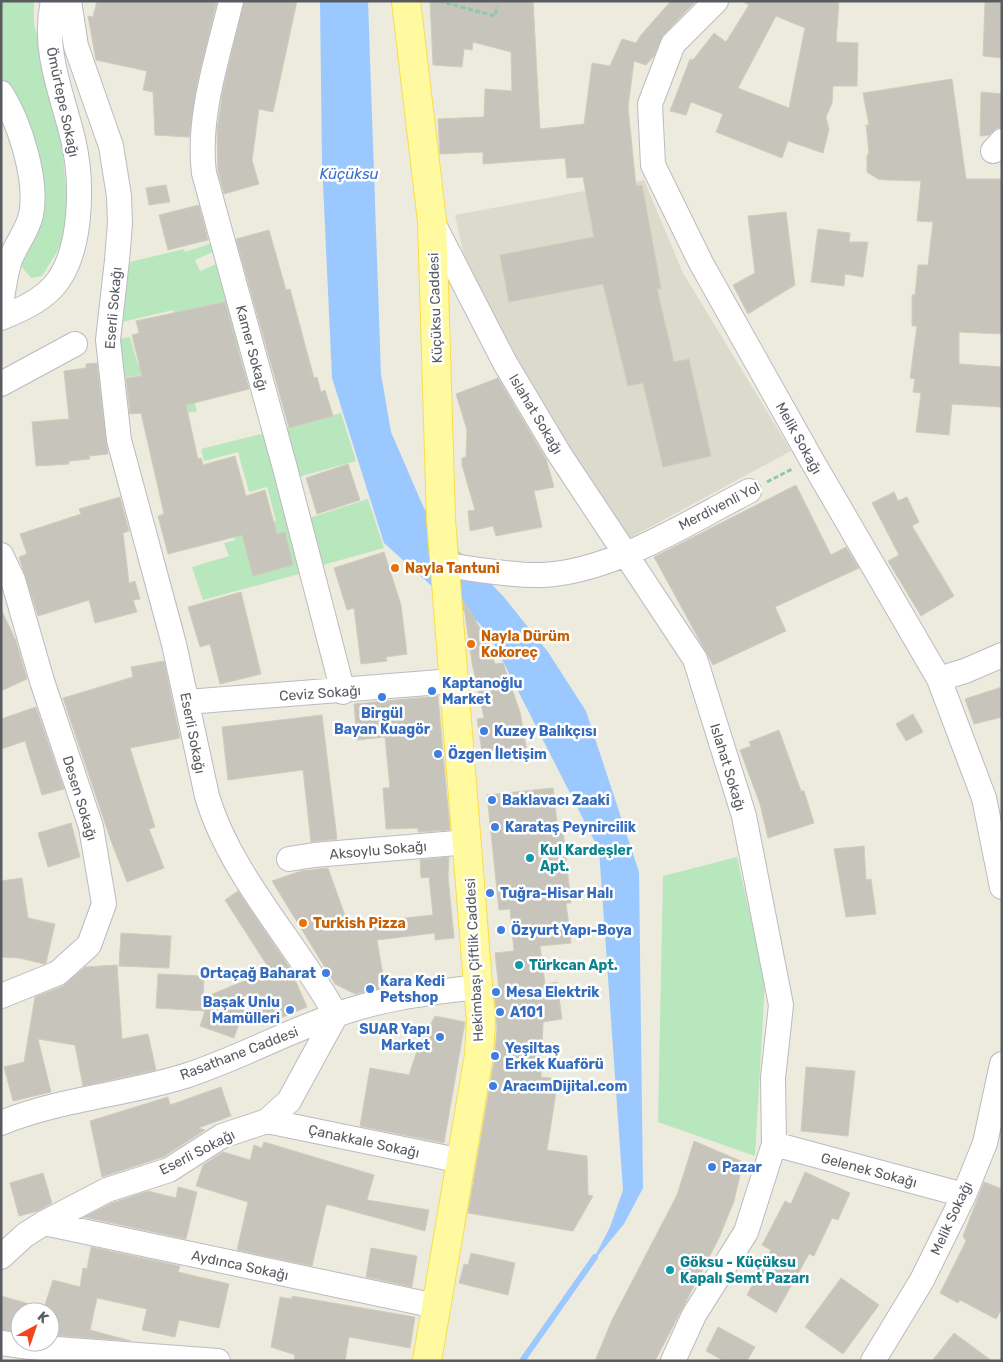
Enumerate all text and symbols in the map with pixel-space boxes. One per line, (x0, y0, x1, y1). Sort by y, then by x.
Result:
street label: Ömürtepe Sokağı (43, 46, 82, 159)
water label: Küçüksu (319, 165, 379, 183)
street label: Küçüksu Caddesi (425, 252, 446, 364)
street label: Eserli Sokağı (101, 266, 126, 350)
street label: Kamer Sokağı (232, 303, 271, 393)
street label: Islahat Sokağı (505, 371, 566, 457)
street label: Melik Sokağı (772, 399, 825, 477)
street label: Merdivenli Yol (676, 479, 763, 534)
place label: Nayla Tantuni (405, 560, 500, 577)
marker: Nayla Tantuni (389, 562, 401, 574)
place label: Nayla Dürüm Kokoreç (481, 628, 570, 661)
marker: Nayla Dürüm Kokoreç (465, 638, 477, 650)
place label: Kaptanoğlu Market (442, 675, 522, 708)
street label: Ceviz Sokağı (279, 682, 361, 705)
marker: Kaptanoğlu Market (426, 685, 438, 697)
street label: Eserli Sokağı (176, 691, 209, 775)
marker: Birgül Bayan Kuagör (376, 691, 388, 703)
place label: Birgül Bayan Kuagör (334, 705, 431, 738)
street label: Islahat Sokağı (706, 721, 749, 813)
place label: Kuzey Balıkçısı (494, 723, 597, 740)
marker: Kuzey Balıkçısı (478, 725, 490, 737)
place label: Özgen İletişim (448, 745, 547, 763)
marker: Özgen İletişim (432, 748, 444, 760)
street label: Desen Sokağı (59, 754, 100, 843)
place label: Baklavacı Zaaki (502, 792, 610, 809)
marker: Baklavacı Zaaki (486, 794, 498, 806)
place label: Karataş Peynircilik (505, 819, 637, 836)
marker: Karataş Peynircilik (489, 821, 501, 833)
street label: Aksoylu Sokağı (329, 838, 427, 863)
place label: Kul Kardeşler Apt. (540, 842, 633, 875)
marker: Kul Kardeşler Apt. (524, 852, 536, 864)
street label: Hekimbaşı Çiftlik Caddesi (462, 878, 487, 1042)
place label: Tuğra-Hisar Halı (500, 885, 613, 902)
marker: Tuğra-Hisar Halı (484, 887, 496, 899)
place label: Turkish Pizza (313, 915, 406, 932)
marker: Turkish Pizza (297, 917, 309, 929)
place label: Özyurt Yapı-Boya (511, 921, 632, 939)
marker: Özyurt Yapı-Boya (495, 924, 507, 936)
place label: Türkcan Apt. (529, 957, 618, 974)
marker: Türkcan Apt. (513, 959, 525, 971)
place label: Ortaçağ Baharat (200, 965, 316, 982)
marker: Ortaçağ Baharat (320, 967, 332, 979)
place label: Kara Kedi Petshop (380, 973, 445, 1006)
marker: Kara Kedi Petshop (364, 983, 376, 995)
place label: Mesa Elektrik (506, 984, 600, 1001)
marker: Mesa Elektrik (490, 986, 502, 998)
place label: Başak Unlu Mamülleri (203, 994, 280, 1027)
marker: Başak Unlu Mamülleri (284, 1004, 296, 1016)
place label: A101 (510, 1004, 543, 1021)
marker: A101 (494, 1006, 506, 1018)
place label: SUAR Yapı Market (359, 1021, 430, 1054)
street label: Rasathane Caddesi (178, 1023, 301, 1084)
marker: SUAR Yapı Market (434, 1031, 446, 1043)
place label: Yeşiltaş Erkek Kuaförü (505, 1040, 604, 1073)
marker: Yeşiltaş Erkek Kuaförü (489, 1050, 501, 1062)
place label: AracımDijital.com (503, 1078, 627, 1095)
marker: AracımDijital.com (487, 1080, 499, 1092)
street label: Çanakkale Sokağı (307, 1121, 421, 1162)
street label: Eserli Sokağı (157, 1126, 238, 1179)
street label: Gelenek Sokağı (819, 1149, 919, 1191)
place label: Pazar (722, 1159, 763, 1176)
marker: Pazar (706, 1161, 718, 1173)
street label: Melik Sokağı (927, 1179, 976, 1258)
street label: Aydınca Sokağı (190, 1247, 290, 1284)
place label: Göksu - Küçüksu Kapalı Semt Pazarı (680, 1254, 809, 1287)
marker: Göksu - Küçüksu Kapalı Semt Pazarı (664, 1264, 676, 1276)
north arrow (10, 1302, 60, 1352)
text: K (34, 1308, 53, 1327)

